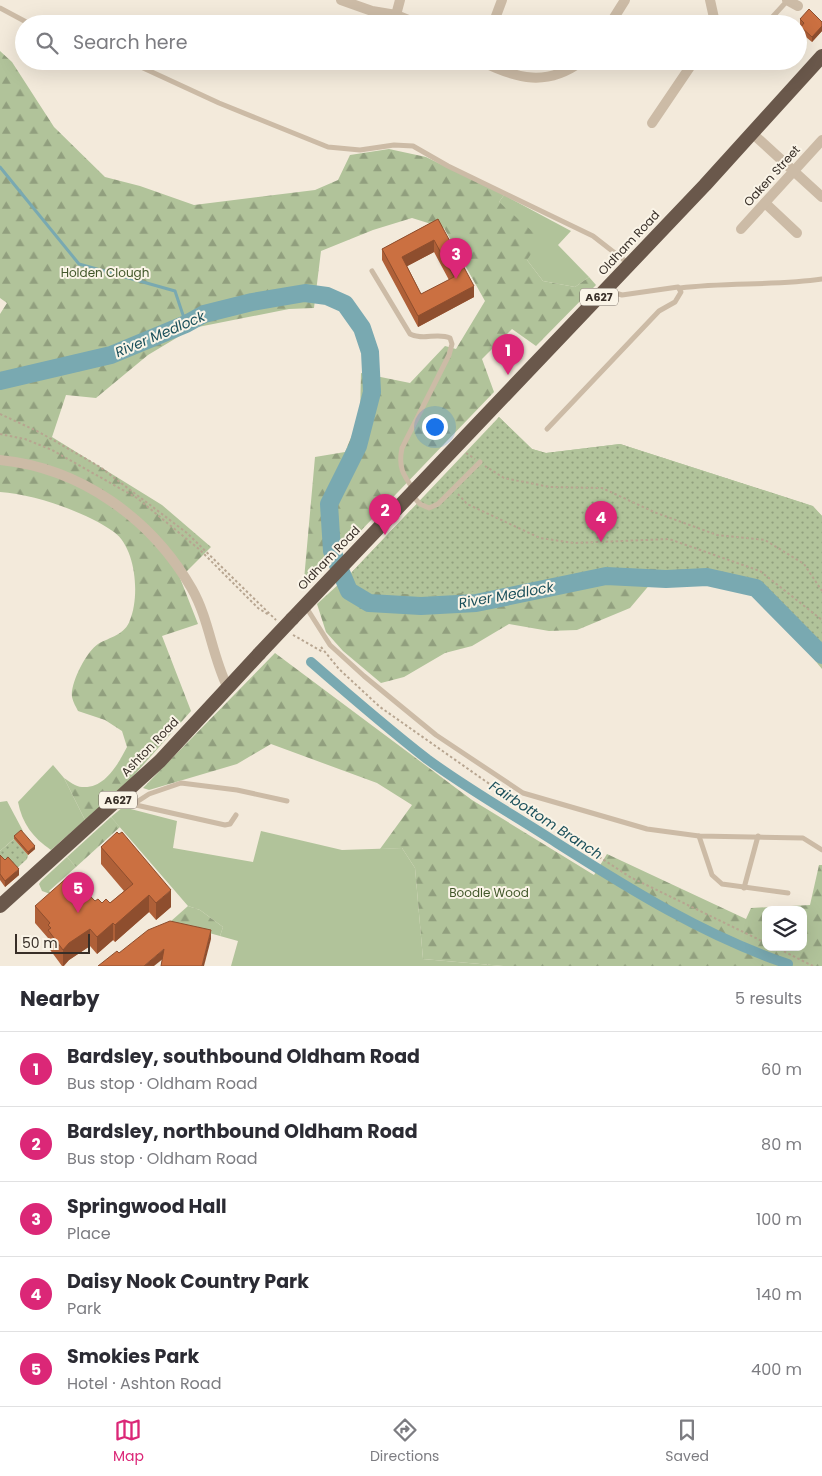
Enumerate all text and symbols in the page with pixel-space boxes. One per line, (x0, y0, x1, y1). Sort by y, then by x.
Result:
search box (15, 15, 807, 70)
icon: search (33, 29, 61, 57)
text: Search here (73, 29, 187, 56)
street label: Oaken Street (739, 141, 804, 210)
street label: Oldham Road (594, 206, 663, 279)
pin: 3 (440, 238, 472, 279)
park label: Holden Clough (61, 264, 149, 281)
road number: A627 (580, 288, 618, 306)
water label: River Medlock (112, 306, 209, 362)
pin: 1 (492, 334, 524, 375)
your location (422, 414, 448, 440)
pin: 2 (369, 494, 401, 535)
pin: 4 (585, 501, 617, 542)
street label: Oldham Road (294, 522, 364, 593)
water label: River Medlock (457, 577, 556, 613)
street label: Ashton Road (117, 713, 182, 780)
water label: Fairbottom Branch (486, 776, 606, 864)
road number: A627 (99, 792, 137, 808)
pin: 5 (62, 872, 94, 913)
park label: Boodle Wood (449, 884, 529, 901)
map controls (762, 906, 807, 951)
button: layers (762, 906, 807, 951)
scale bar (15, 931, 90, 954)
text: 50 m (22, 933, 58, 953)
text: Nearby (20, 984, 100, 1013)
text: 5 results (735, 987, 802, 1010)
text: Bardsley, southbound Oldham Road (67, 1043, 420, 1070)
text: 1 (33, 1058, 39, 1081)
text: 60 m (761, 1058, 802, 1081)
text: Bus stop · Oldham Road (67, 1072, 258, 1095)
text: Bardsley, northbound Oldham Road (67, 1118, 418, 1145)
text: 2 (31, 1133, 41, 1156)
text: 80 m (761, 1133, 802, 1156)
text: Bus stop · Oldham Road (67, 1147, 258, 1170)
text: Springwood Hall (67, 1193, 227, 1220)
text: 3 (31, 1208, 41, 1231)
text: 100 m (756, 1208, 802, 1231)
text: Place (67, 1222, 111, 1245)
text: Daisy Nook Country Park (67, 1268, 309, 1295)
text: 4 (31, 1283, 41, 1306)
text: 140 m (756, 1283, 802, 1306)
text: Park (67, 1297, 101, 1320)
text: Smokies Park (67, 1343, 199, 1370)
text: 5 (31, 1358, 41, 1381)
text: 400 m (751, 1358, 802, 1381)
text: Hotel · Ashton Road (67, 1372, 221, 1395)
tab: Map (113, 1416, 144, 1467)
tab: Directions (370, 1416, 439, 1467)
tab: Saved (665, 1416, 709, 1467)

